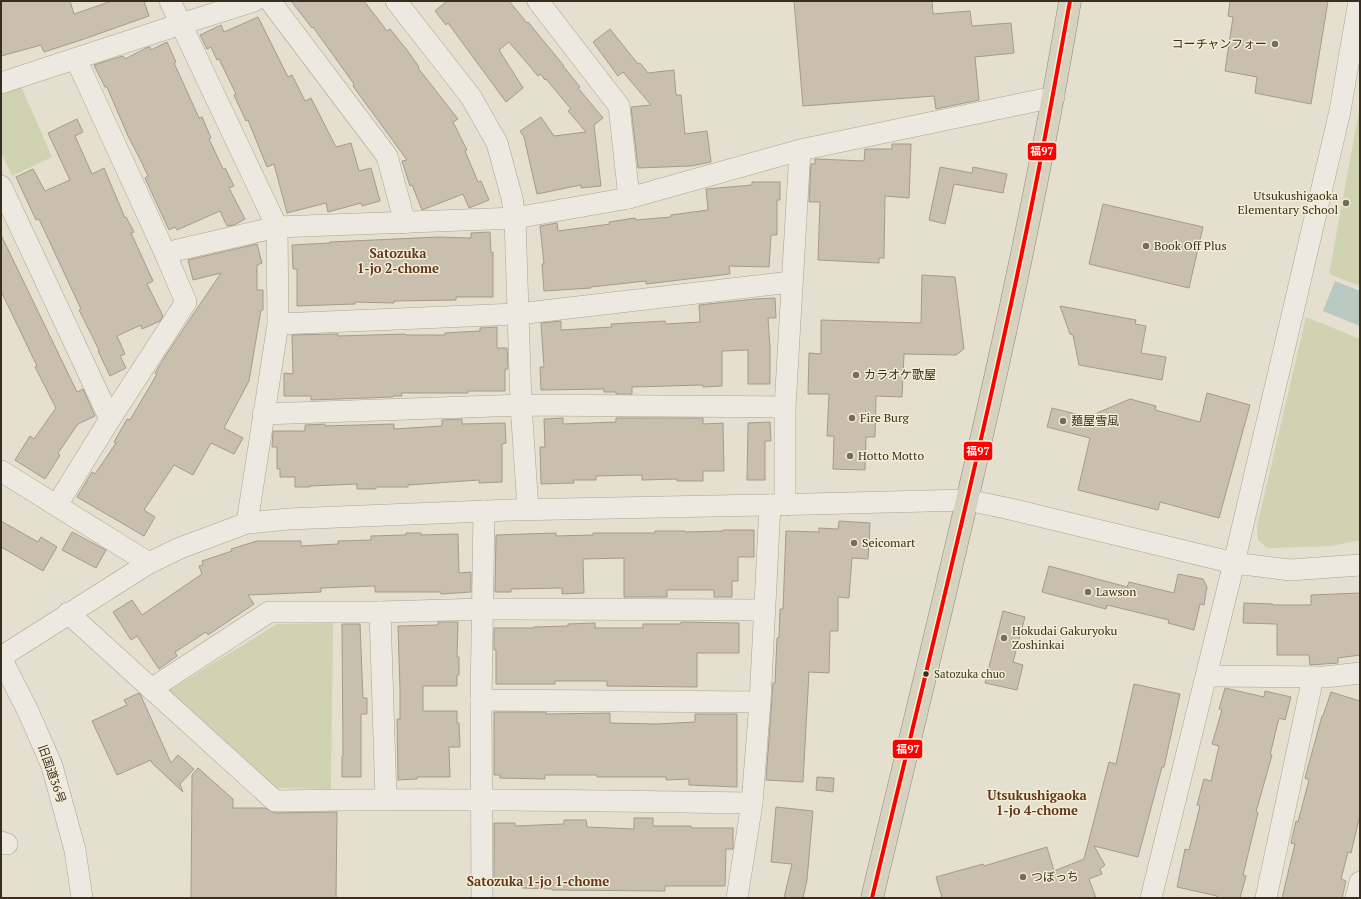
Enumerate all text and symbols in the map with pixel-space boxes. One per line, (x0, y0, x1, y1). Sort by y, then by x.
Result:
place label: コーチャンフォー (1171, 36, 1267, 51)
marker: コーチャンフォー (1270, 39, 1280, 49)
line badge: 福97 (1027, 142, 1057, 161)
text: 福97 (1030, 144, 1054, 158)
place label: Utsukushigaoka Elementary School (1238, 188, 1338, 217)
marker: Utsukushigaoka Elementary School (1341, 198, 1351, 208)
place label: Book Off Plus (1154, 238, 1227, 253)
marker: Book Off Plus (1141, 241, 1151, 251)
district label: Satozuka 1-jo 2-chome (357, 244, 439, 277)
place label: カラオケ歌屋 (864, 367, 936, 382)
marker: カラオケ歌屋 (851, 370, 861, 380)
place label: Fire Burg (860, 410, 910, 425)
marker: Fire Burg (847, 413, 857, 423)
place label: 麺屋雪風 (1071, 413, 1119, 428)
marker: 麺屋雪風 (1058, 416, 1068, 426)
line badge: 福97 (963, 441, 993, 461)
text: 福97 (966, 444, 990, 458)
place label: Hotto Motto (858, 448, 924, 463)
marker: Hotto Motto (845, 451, 855, 461)
place label: Seicomart (862, 535, 916, 550)
marker: Seicomart (849, 538, 859, 548)
place label: Lawson (1096, 584, 1136, 599)
marker: Lawson (1083, 587, 1093, 597)
place label: Hokudai Gakuryoku Zoshinkai (1012, 623, 1118, 652)
marker: Hokudai Gakuryoku Zoshinkai (999, 633, 1009, 643)
place label: Satozuka chuo (934, 667, 1005, 681)
marker: Satozuka chuo (921, 669, 931, 679)
line badge: 福97 (892, 739, 923, 759)
text: 福97 (896, 742, 920, 756)
street label: 旧国道36号 (35, 743, 69, 805)
district label: Utsukushigaoka 1-jo 4-chome (987, 786, 1088, 819)
place label: つぼっち (1031, 869, 1079, 884)
district label: Satozuka 1-jo 1-chome (467, 872, 609, 890)
marker: つぼっち (1018, 872, 1028, 882)

